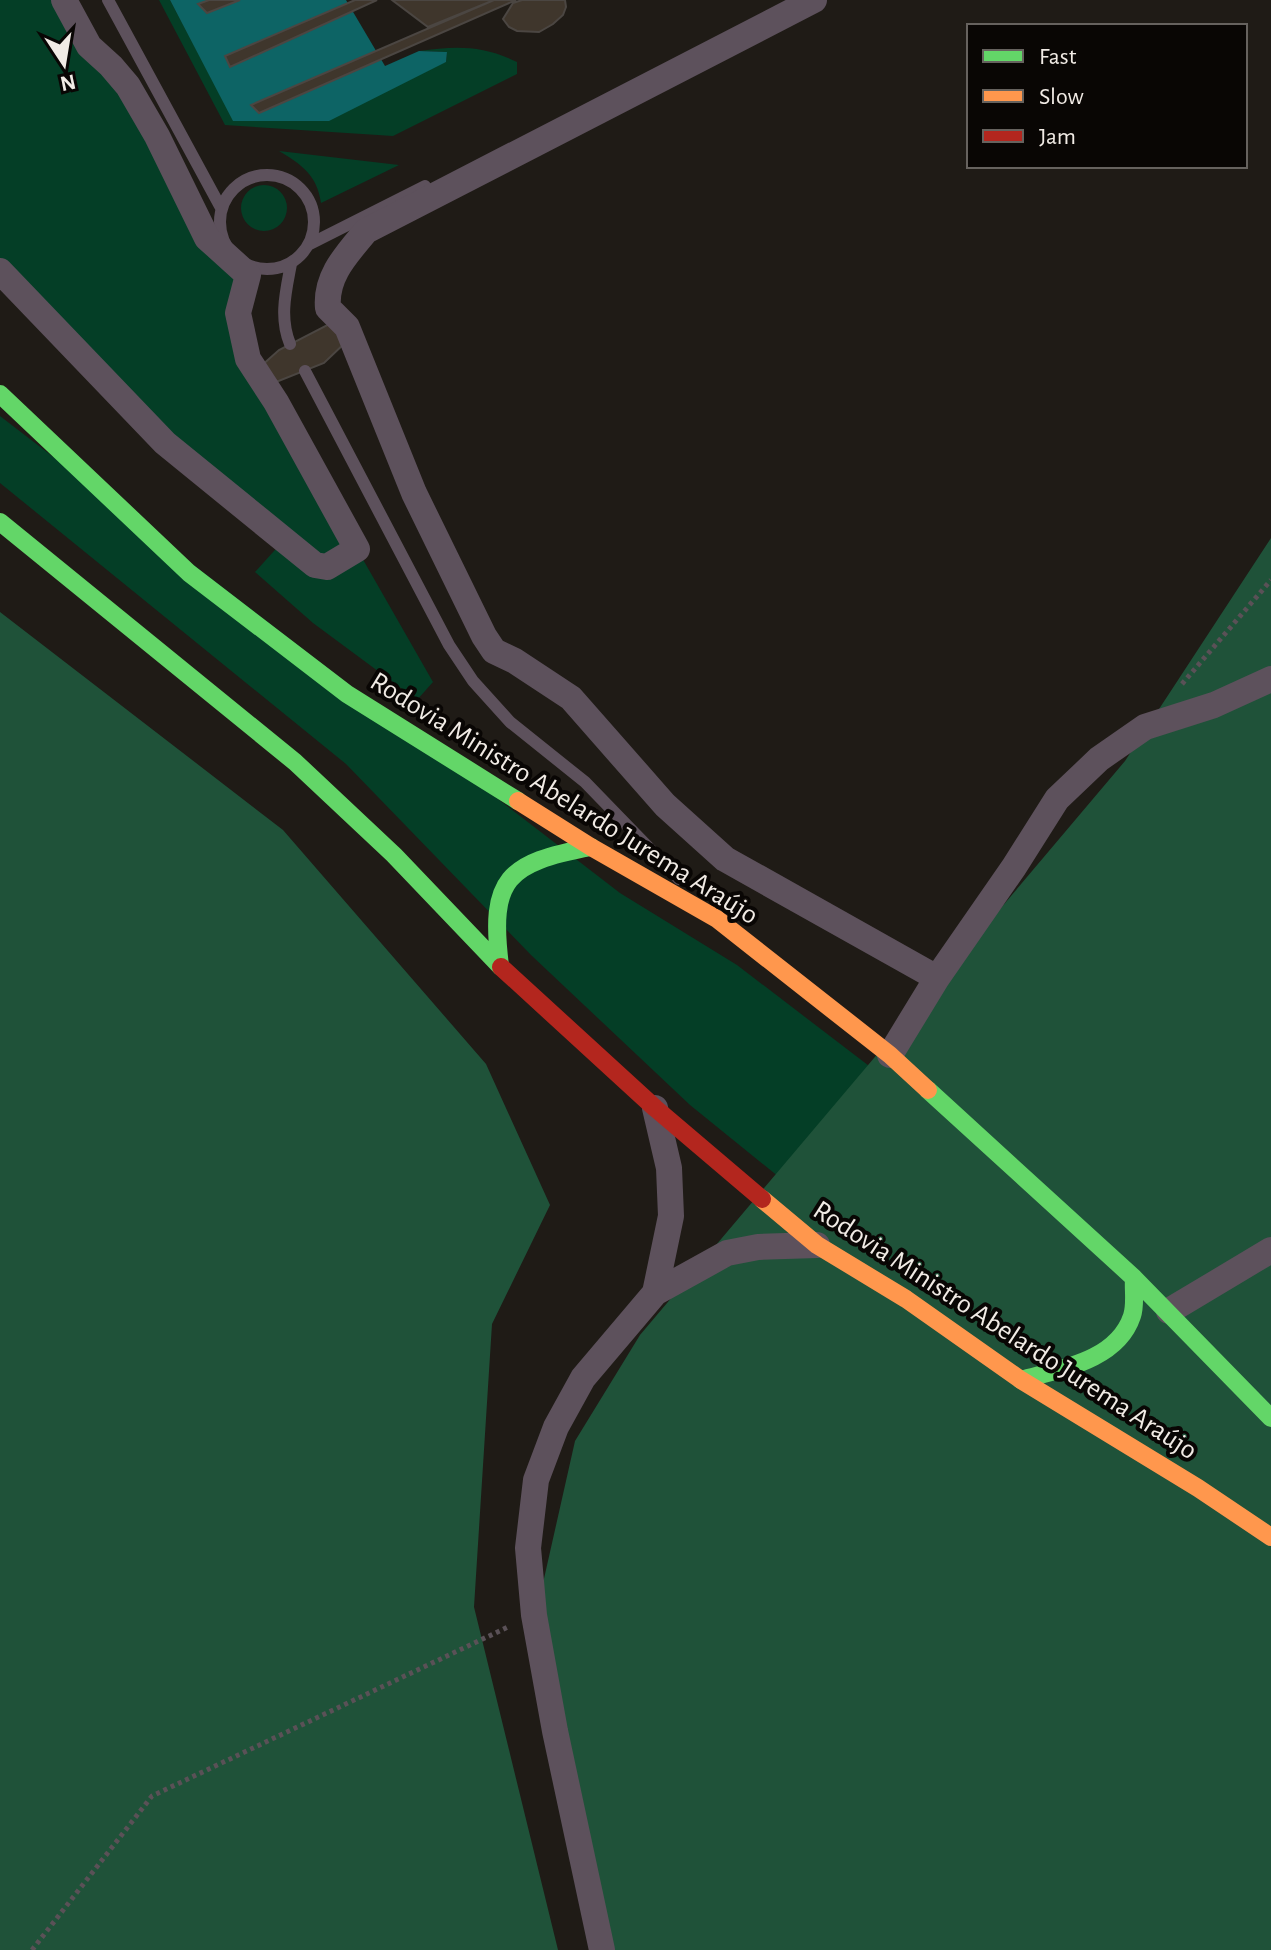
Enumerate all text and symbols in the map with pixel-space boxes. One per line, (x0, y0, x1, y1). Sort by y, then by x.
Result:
north arrow (24, 24, 104, 104)
legend (967, 24, 1247, 168)
text: Fast (1039, 45, 1077, 69)
text: N (58, 70, 78, 95)
text: Slow (1039, 85, 1084, 109)
text: Jam (1039, 125, 1076, 149)
street label: Rodovia Ministro Abelardo Jurema Araújo (365, 667, 763, 930)
street label: Rodovia Ministro Abelardo Jurema Araújo (808, 1196, 1202, 1465)

